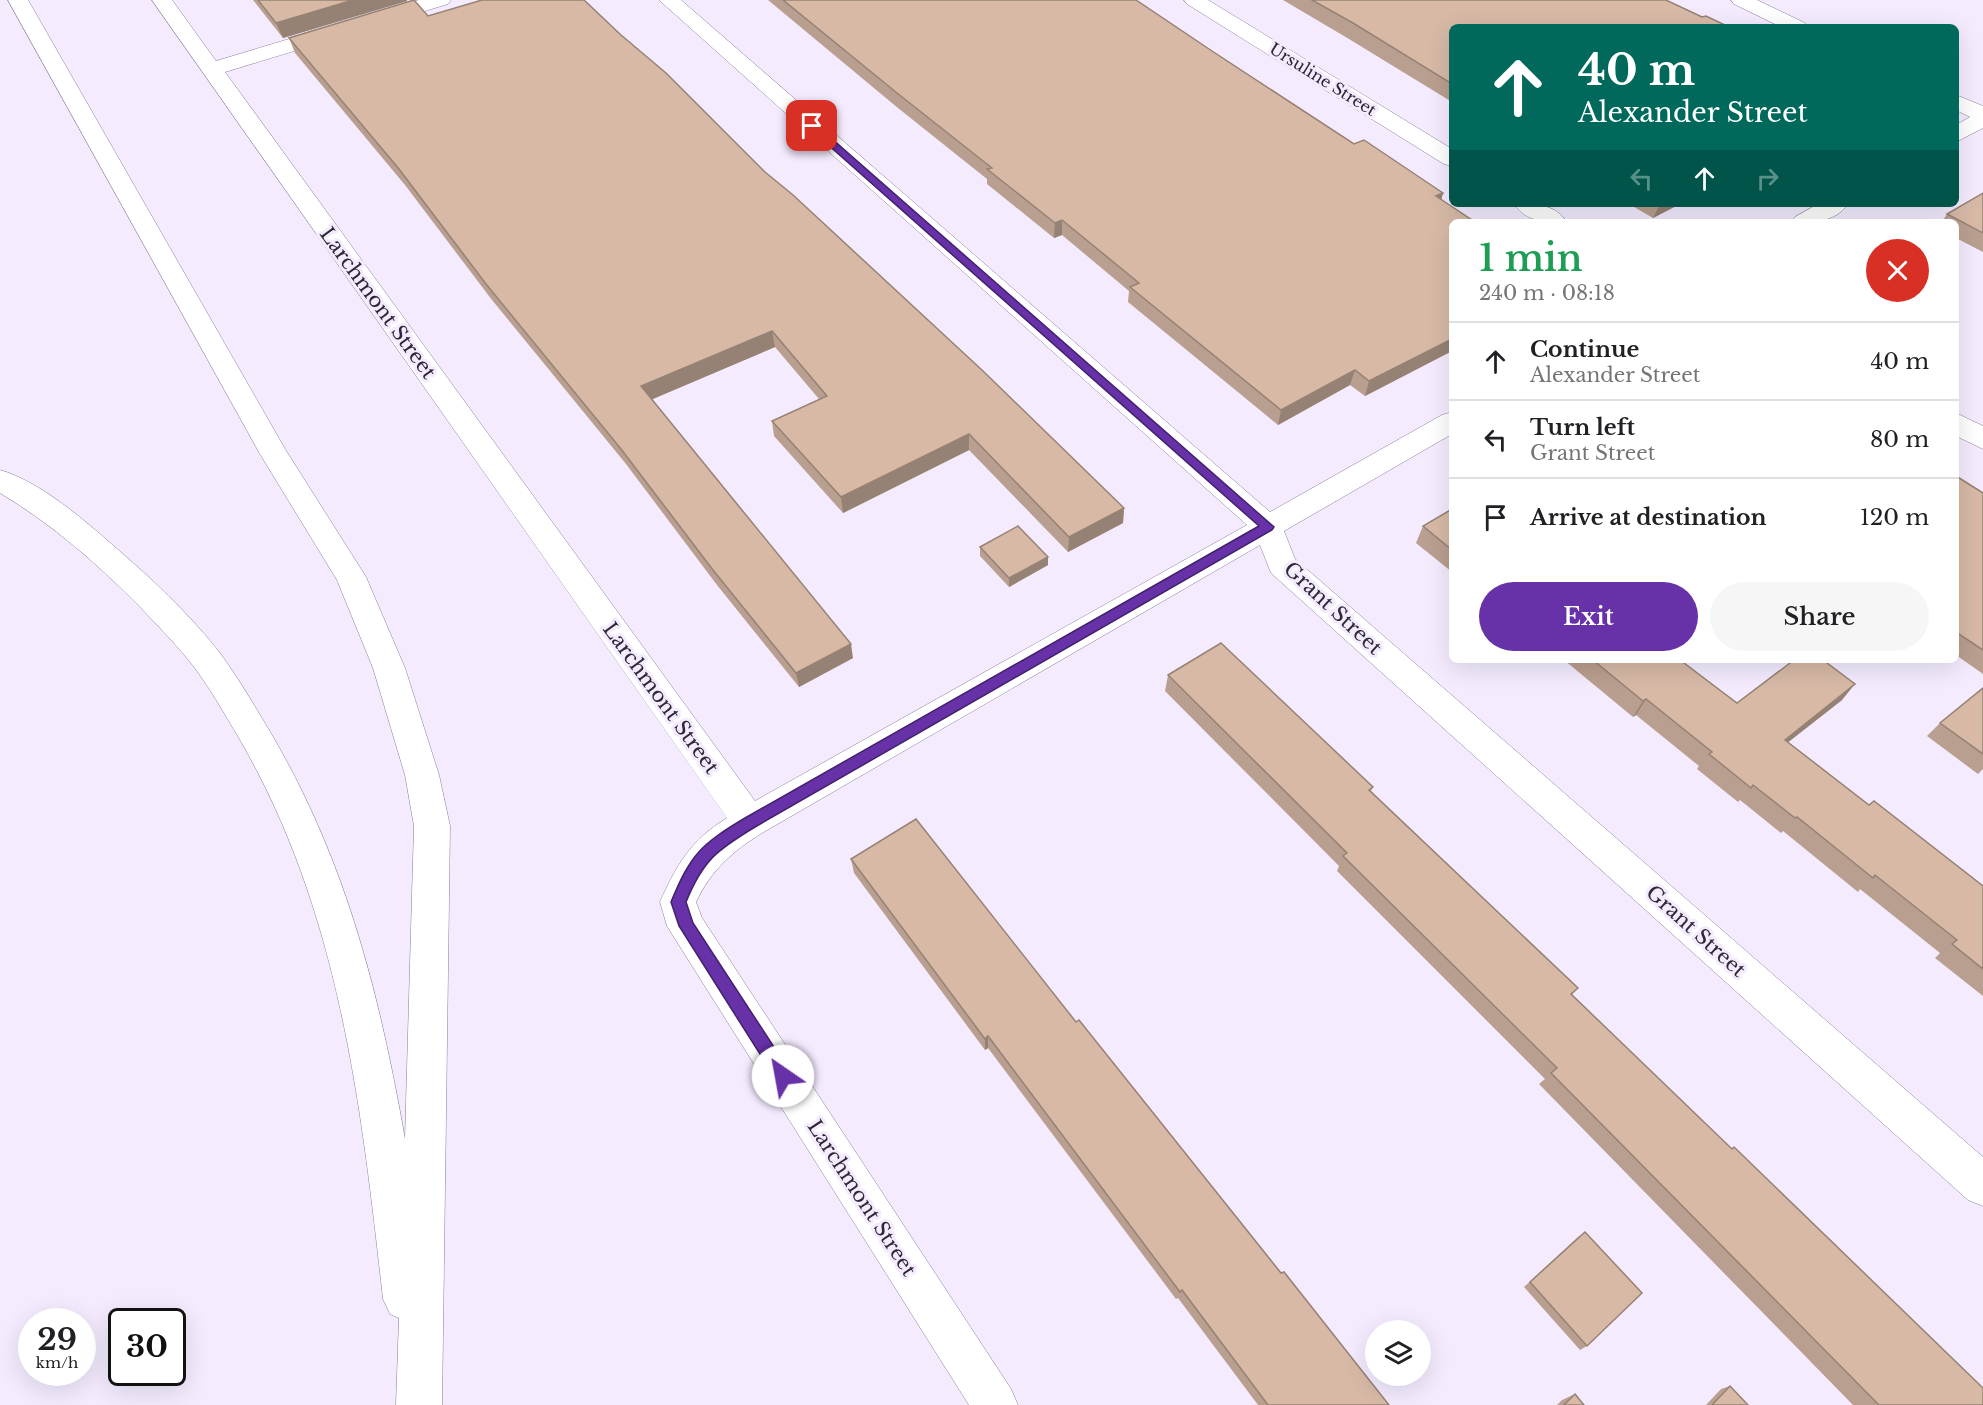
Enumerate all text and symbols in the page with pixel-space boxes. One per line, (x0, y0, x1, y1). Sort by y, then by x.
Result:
street label: Ursuline Street (1266, 38, 1380, 120)
text: 40 m (1578, 44, 1695, 96)
icon: ahead (1479, 48, 1557, 126)
text: Alexander Street (1578, 96, 1808, 129)
pin (786, 100, 837, 151)
icon: arrive (795, 109, 828, 142)
icon: left (1625, 162, 1658, 195)
icon: ahead (1688, 162, 1721, 195)
icon: right (1751, 162, 1784, 195)
street label: Larchmont Street (315, 223, 441, 384)
text: 1 min (1479, 236, 1583, 281)
button: close (1866, 239, 1929, 302)
text: 240 m · 08:18 (1479, 281, 1615, 305)
text: Continue (1530, 336, 1639, 363)
icon: ahead (1479, 345, 1512, 378)
text: 40 m (1871, 348, 1929, 375)
text: Alexander Street (1530, 363, 1700, 387)
text: Turn left (1530, 414, 1635, 441)
icon: left (1479, 423, 1512, 456)
text: 80 m (1870, 426, 1929, 453)
text: Grant Street (1530, 441, 1655, 465)
icon: arrive (1479, 501, 1512, 534)
text: Arrive at destination (1530, 504, 1767, 531)
text: 120 m (1860, 504, 1929, 531)
street label: Grant Street (1279, 557, 1387, 660)
button: Exit (1479, 582, 1698, 651)
button: Share (1710, 582, 1929, 651)
street label: Larchmont Street (598, 618, 724, 779)
street label: Grant Street (1641, 880, 1751, 982)
position arrow (751, 1044, 815, 1108)
street label: Larchmont Street (803, 1115, 922, 1281)
speed limit sign: 30 (108, 1308, 186, 1386)
map controls (1365, 1320, 1431, 1386)
button: layers (1365, 1320, 1431, 1386)
text: 29 (37, 1321, 77, 1358)
text: km/h (36, 1353, 78, 1372)

